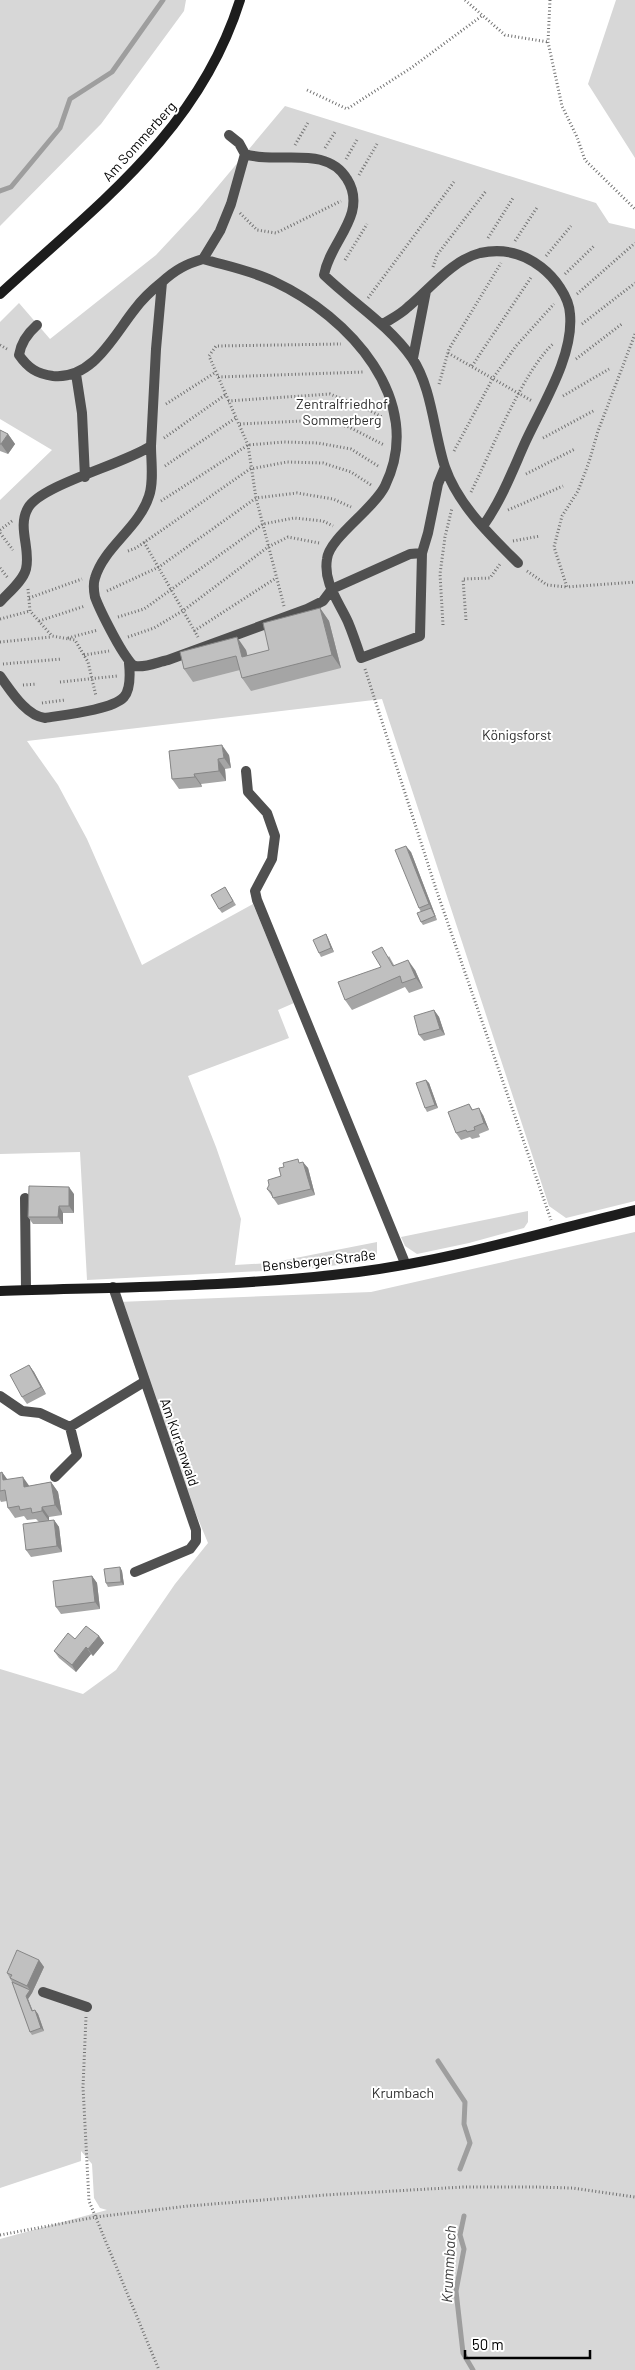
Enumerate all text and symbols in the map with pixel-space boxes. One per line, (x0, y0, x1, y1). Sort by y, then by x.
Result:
street label: Am Sommerberg (99, 98, 179, 184)
park label: Zentralfriedhof Sommerberg (296, 395, 388, 428)
park label: Königsforst (482, 726, 552, 743)
street label: Bensberger Straße (261, 1246, 377, 1274)
street label: Am Kurtenwald (157, 1396, 203, 1488)
park label: Krumbach (372, 2084, 434, 2101)
water label: Krummbach (437, 2225, 459, 2303)
scale bar (465, 2328, 590, 2360)
text: 50 m (472, 2335, 504, 2353)

